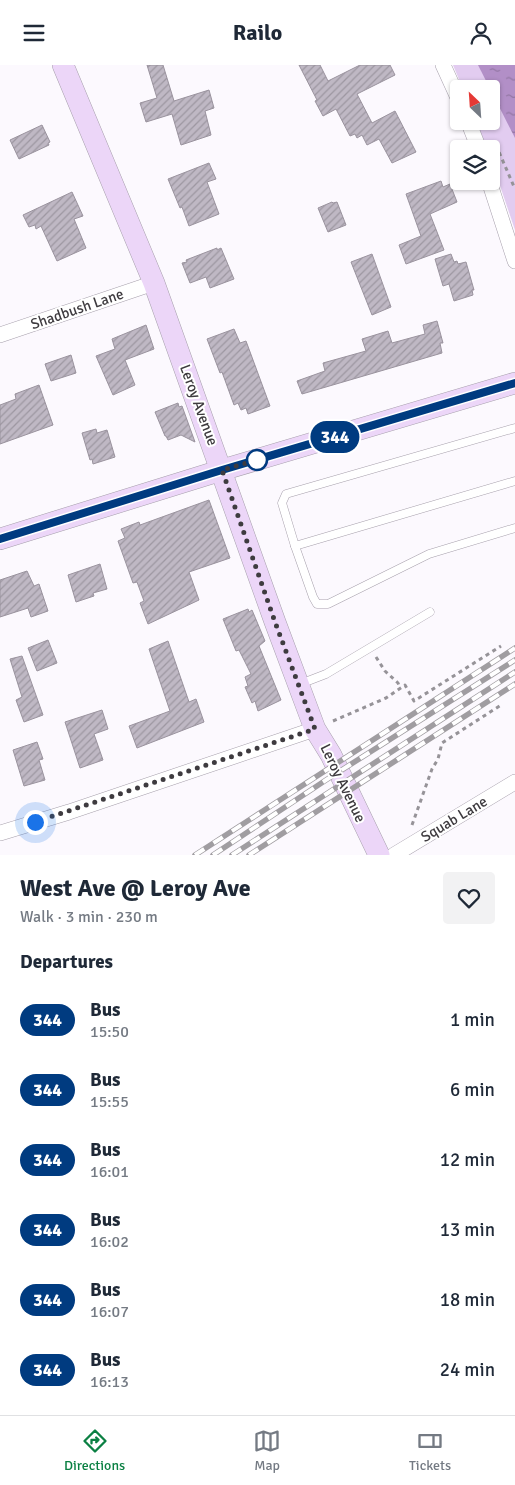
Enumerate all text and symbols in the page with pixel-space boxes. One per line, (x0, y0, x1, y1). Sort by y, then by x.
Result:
icon: menu (20, 19, 48, 47)
text: Railo (233, 19, 282, 46)
icon: person (467, 19, 495, 47)
north arrow (450, 80, 500, 130)
map controls (450, 80, 500, 190)
button: layers (450, 140, 500, 190)
street label: Shadbush Lane (28, 285, 126, 333)
street label: Leroy Avenue (176, 362, 222, 448)
line badge: 344 (306, 421, 364, 453)
text: 344 (320, 426, 350, 448)
unlabelled marker (246, 449, 268, 471)
street label: Leroy Avenue (316, 741, 370, 825)
street label: Squab Lane (418, 792, 490, 846)
your location (23, 810, 48, 835)
button: heart (443, 872, 495, 924)
text: West Ave @ Leroy Ave (20, 873, 251, 903)
text: Walk · 3 min · 230 m (20, 907, 158, 927)
text: Departures (20, 950, 113, 974)
text: Bus (90, 998, 121, 1022)
text: 1 min (450, 1008, 495, 1032)
text: 344 (33, 1009, 62, 1031)
text: 15:50 (90, 1022, 129, 1042)
text: Bus (90, 1068, 121, 1092)
text: 6 min (450, 1078, 495, 1102)
text: 344 (33, 1079, 62, 1101)
text: 15:55 (90, 1092, 129, 1112)
text: Bus (90, 1138, 121, 1162)
text: 12 min (440, 1148, 495, 1172)
text: 344 (33, 1149, 62, 1171)
text: 16:01 (90, 1162, 129, 1182)
text: Bus (90, 1208, 121, 1232)
text: 13 min (440, 1218, 495, 1242)
text: 344 (33, 1219, 62, 1241)
text: 16:02 (90, 1232, 129, 1252)
text: Bus (90, 1278, 121, 1302)
text: 18 min (440, 1288, 495, 1312)
text: 344 (33, 1289, 62, 1311)
text: 16:07 (90, 1302, 129, 1322)
text: Bus (90, 1348, 121, 1372)
text: 24 min (440, 1358, 495, 1382)
text: 344 (33, 1359, 62, 1381)
text: 16:13 (90, 1372, 129, 1392)
tab: Directions (64, 1427, 125, 1474)
tab: Map (253, 1427, 281, 1474)
tab: Tickets (409, 1427, 451, 1474)

